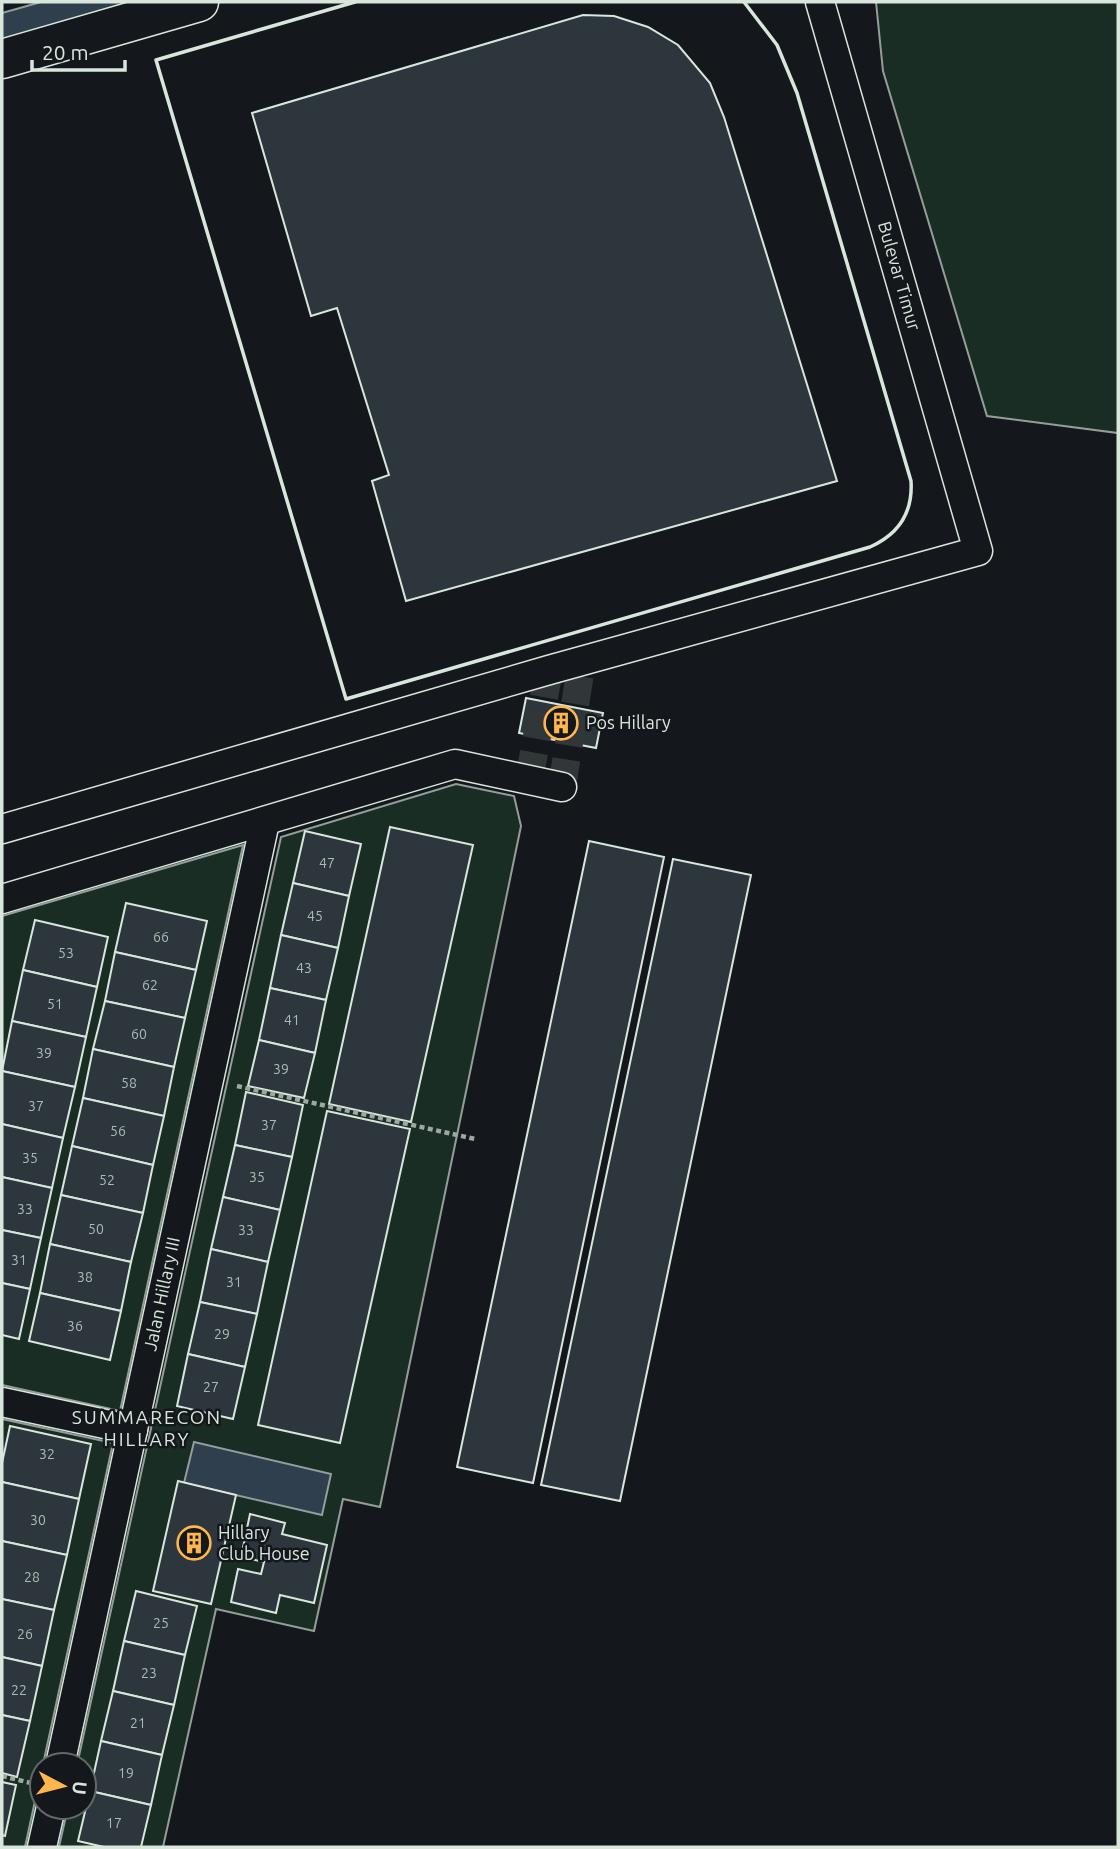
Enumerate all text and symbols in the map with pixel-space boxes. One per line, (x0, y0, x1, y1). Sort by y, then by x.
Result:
scale bar (32, 28, 124, 72)
text: 20 m (42, 40, 89, 64)
street label: Bulevar Timur (875, 219, 925, 333)
building icon: Pos Hillary (542, 704, 580, 742)
place label: Pos Hillary (586, 712, 671, 732)
house number: 47 (319, 855, 335, 871)
house number: 45 (307, 908, 323, 924)
house number: 66 (153, 929, 169, 945)
house number: 53 (58, 945, 74, 961)
house number: 43 (296, 960, 312, 976)
house number: 62 (142, 977, 158, 993)
house number: 51 (47, 996, 63, 1012)
house number: 41 (284, 1012, 300, 1028)
house number: 60 (131, 1026, 147, 1042)
house number: 39 (36, 1045, 52, 1061)
house number: 39 (273, 1061, 289, 1077)
house number: 58 (121, 1075, 137, 1091)
house number: 37 (28, 1098, 44, 1114)
house number: 37 (261, 1117, 277, 1133)
house number: 56 (110, 1123, 126, 1139)
house number: 35 (22, 1150, 38, 1166)
house number: 35 (249, 1169, 265, 1185)
house number: 52 (99, 1172, 115, 1188)
house number: 33 (17, 1201, 33, 1217)
house number: 50 (88, 1221, 104, 1237)
house number: 33 (238, 1222, 254, 1238)
street label: Jalan Hillary III (139, 1235, 183, 1353)
house number: 31 (11, 1252, 27, 1268)
house number: 38 (77, 1269, 93, 1285)
house number: 31 (226, 1274, 242, 1290)
house number: 36 (67, 1318, 83, 1334)
house number: 29 (214, 1326, 230, 1342)
house number: 27 (203, 1379, 219, 1395)
district label: SUMMARECON HILLARY (72, 1406, 222, 1450)
house number: 32 (39, 1446, 55, 1462)
house number: 30 (30, 1512, 46, 1528)
place label: Hillary Club House (218, 1522, 310, 1563)
building icon: Hillary Club House (175, 1524, 213, 1562)
house number: 28 (24, 1569, 40, 1585)
house number: 25 (153, 1615, 169, 1631)
house number: 26 (17, 1626, 33, 1642)
house number: 23 (141, 1665, 157, 1681)
house number: 22 (11, 1682, 27, 1698)
house number: 21 (130, 1715, 146, 1731)
north arrow (28, 1751, 98, 1821)
house number: 19 (118, 1765, 134, 1781)
text: U (68, 1780, 92, 1796)
house number: 17 (106, 1815, 122, 1831)

